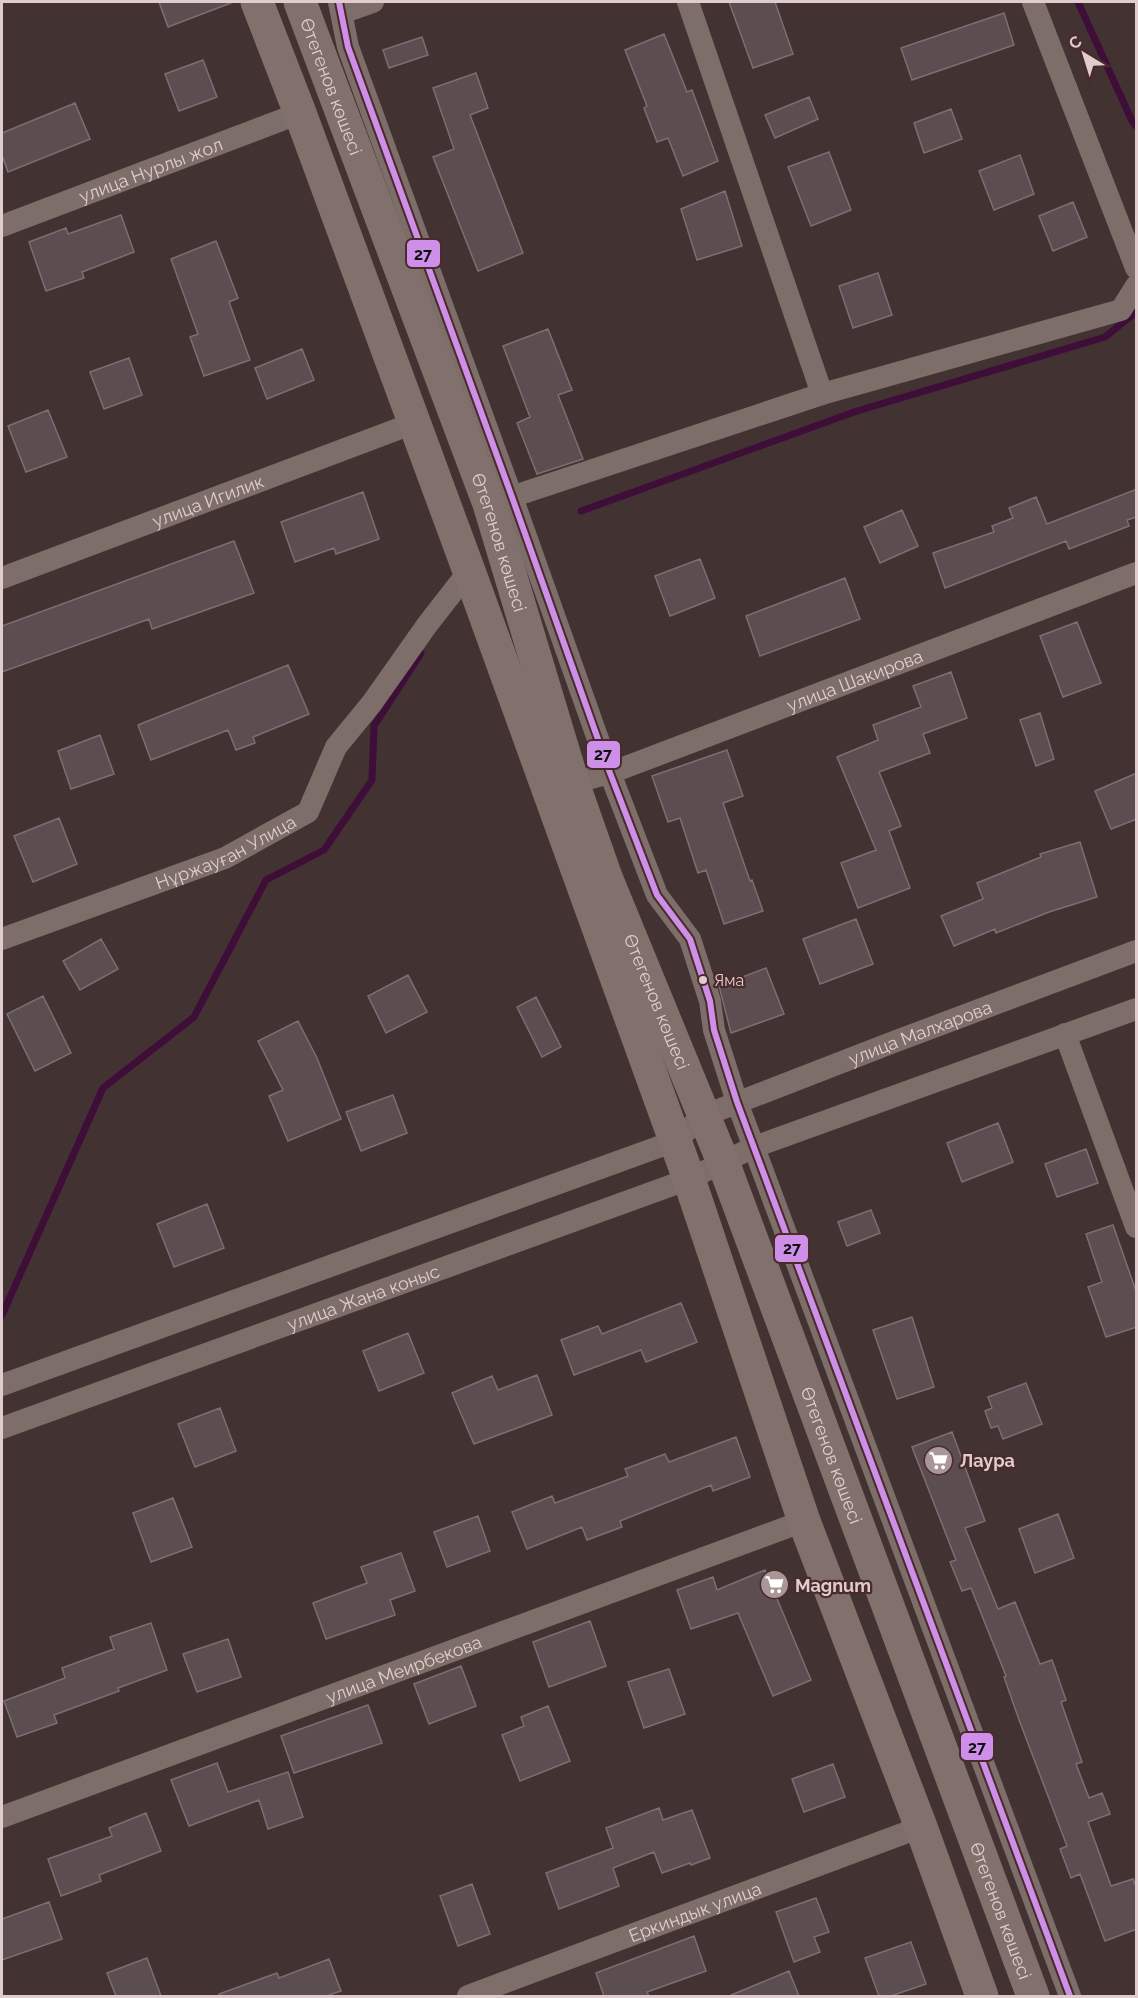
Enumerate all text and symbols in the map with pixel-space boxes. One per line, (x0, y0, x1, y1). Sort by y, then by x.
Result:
street label: Өтегенов көшесі (296, 15, 367, 158)
north arrow (1054, 24, 1114, 84)
text: С (1065, 32, 1085, 53)
street label: улица Нурлы жол (76, 133, 225, 206)
line badge: 27 (406, 239, 441, 268)
text: 27 (414, 245, 432, 264)
street label: улица Игилик (149, 470, 267, 531)
street label: Өтегенов көшесі (468, 470, 531, 614)
street label: улица Шакирова (784, 645, 926, 715)
line badge: 27 (586, 740, 621, 769)
text: 27 (594, 745, 612, 764)
street label: Нұржауған Улица (152, 810, 299, 893)
street label: Өтегенов көшесі (620, 931, 694, 1072)
place label: Яма (714, 971, 744, 990)
marker: Яма (697, 974, 709, 986)
street label: улица Малхарова (845, 996, 995, 1069)
line badge: 27 (774, 1234, 809, 1263)
text: 27 (783, 1239, 801, 1258)
street label: улица Жана коныс (284, 1260, 442, 1334)
street label: Өтегенов көшесі (797, 1384, 867, 1526)
supermarket icon: Лаура (923, 1444, 955, 1476)
place label: Лаура (960, 1450, 1015, 1471)
supermarket icon: Magnum (758, 1569, 790, 1601)
place label: Magnum (795, 1575, 871, 1596)
street label: улица Меирбекова (323, 1631, 484, 1707)
line badge: 27 (960, 1732, 994, 1761)
text: 27 (968, 1738, 986, 1757)
street label: Өтегенов көшесі (966, 1839, 1036, 1982)
street label: Еркиндык улица (626, 1877, 764, 1946)

